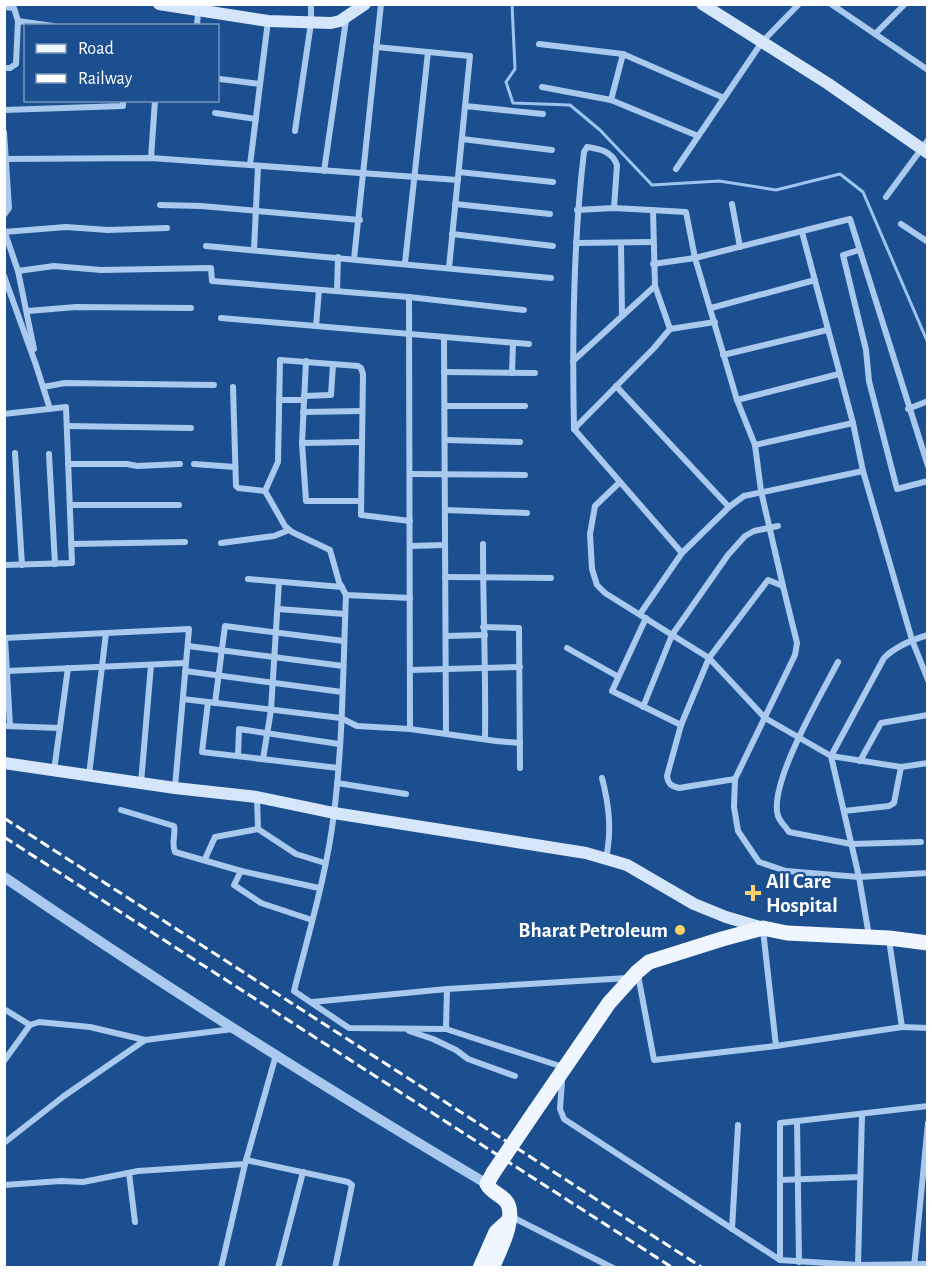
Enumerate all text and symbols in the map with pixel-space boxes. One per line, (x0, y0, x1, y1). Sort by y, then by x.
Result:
legend (24, 24, 219, 102)
text: Road (78, 40, 114, 58)
text: Railway (78, 70, 133, 88)
place label: All Care Hospital (766, 871, 838, 916)
marker: All Care Hospital (744, 884, 762, 902)
place label: Bharat Petroleum (518, 920, 668, 941)
marker: Bharat Petroleum (673, 923, 687, 937)

